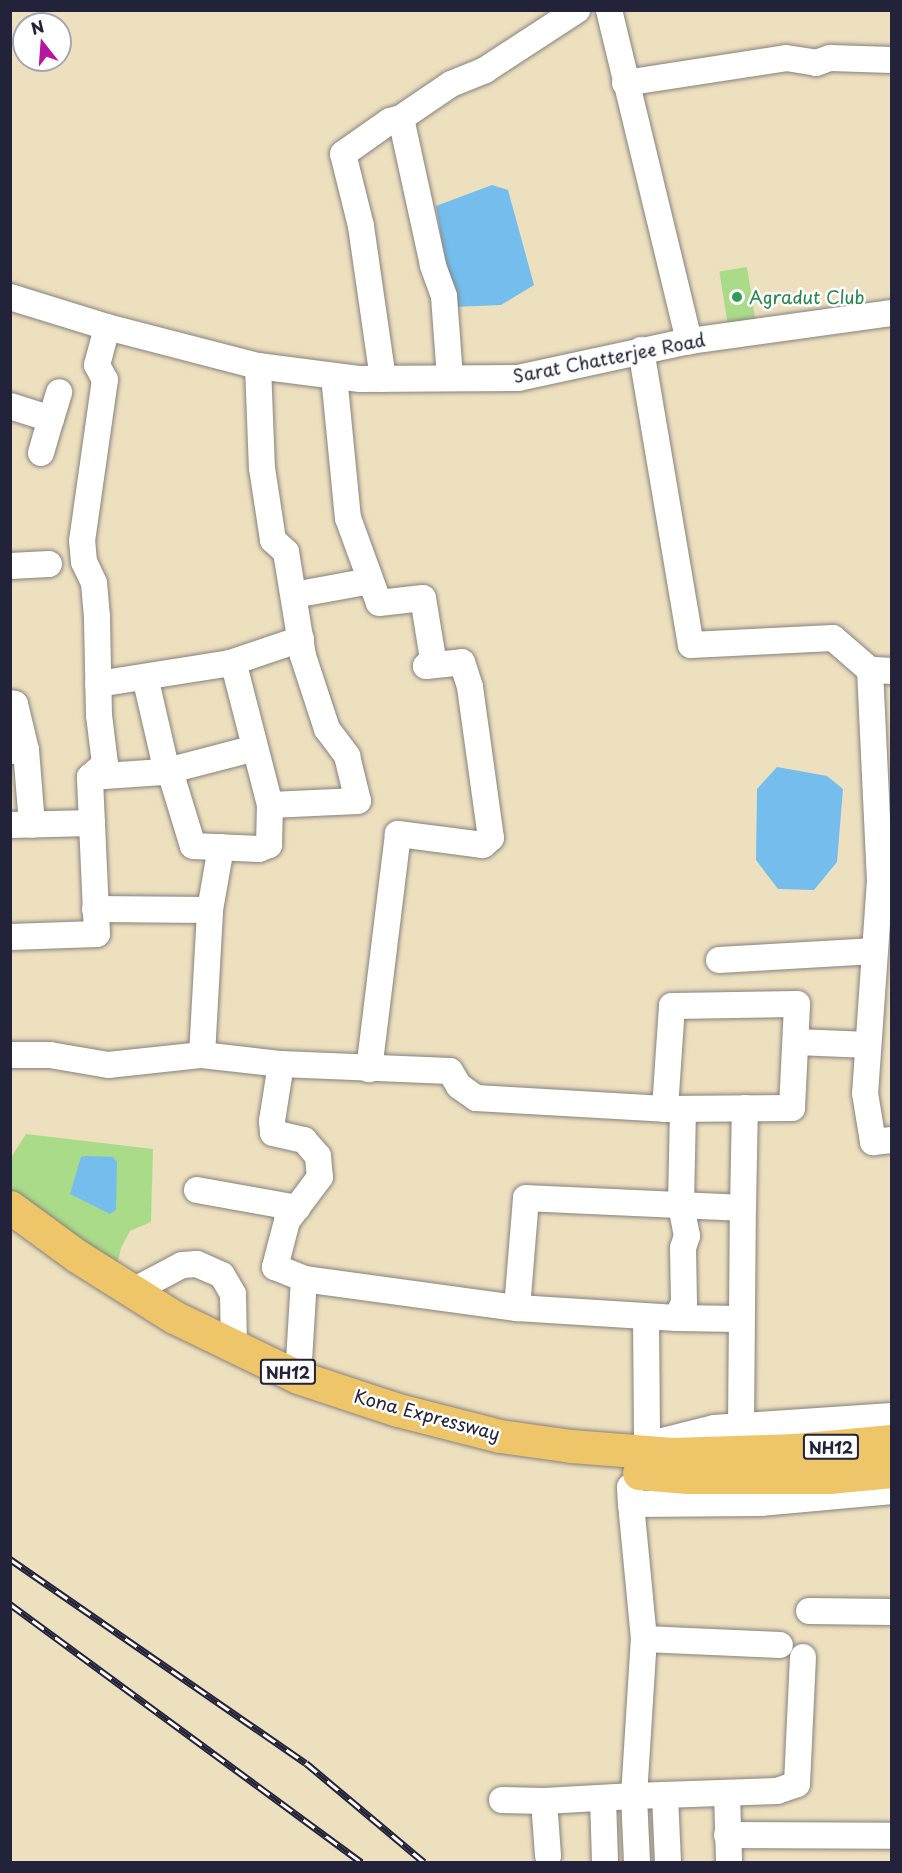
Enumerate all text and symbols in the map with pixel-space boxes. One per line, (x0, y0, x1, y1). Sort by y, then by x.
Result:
north arrow (12, 12, 72, 72)
text: N (28, 13, 47, 40)
place label: Agradut Club (749, 286, 865, 308)
marker: Agradut Club (730, 290, 744, 304)
street label: Sarat Chatterjee Road (511, 329, 707, 387)
road number: NH12 (260, 1359, 316, 1385)
street label: Kona Expressway (351, 1385, 503, 1445)
road number: NH12 (802, 1434, 860, 1460)

